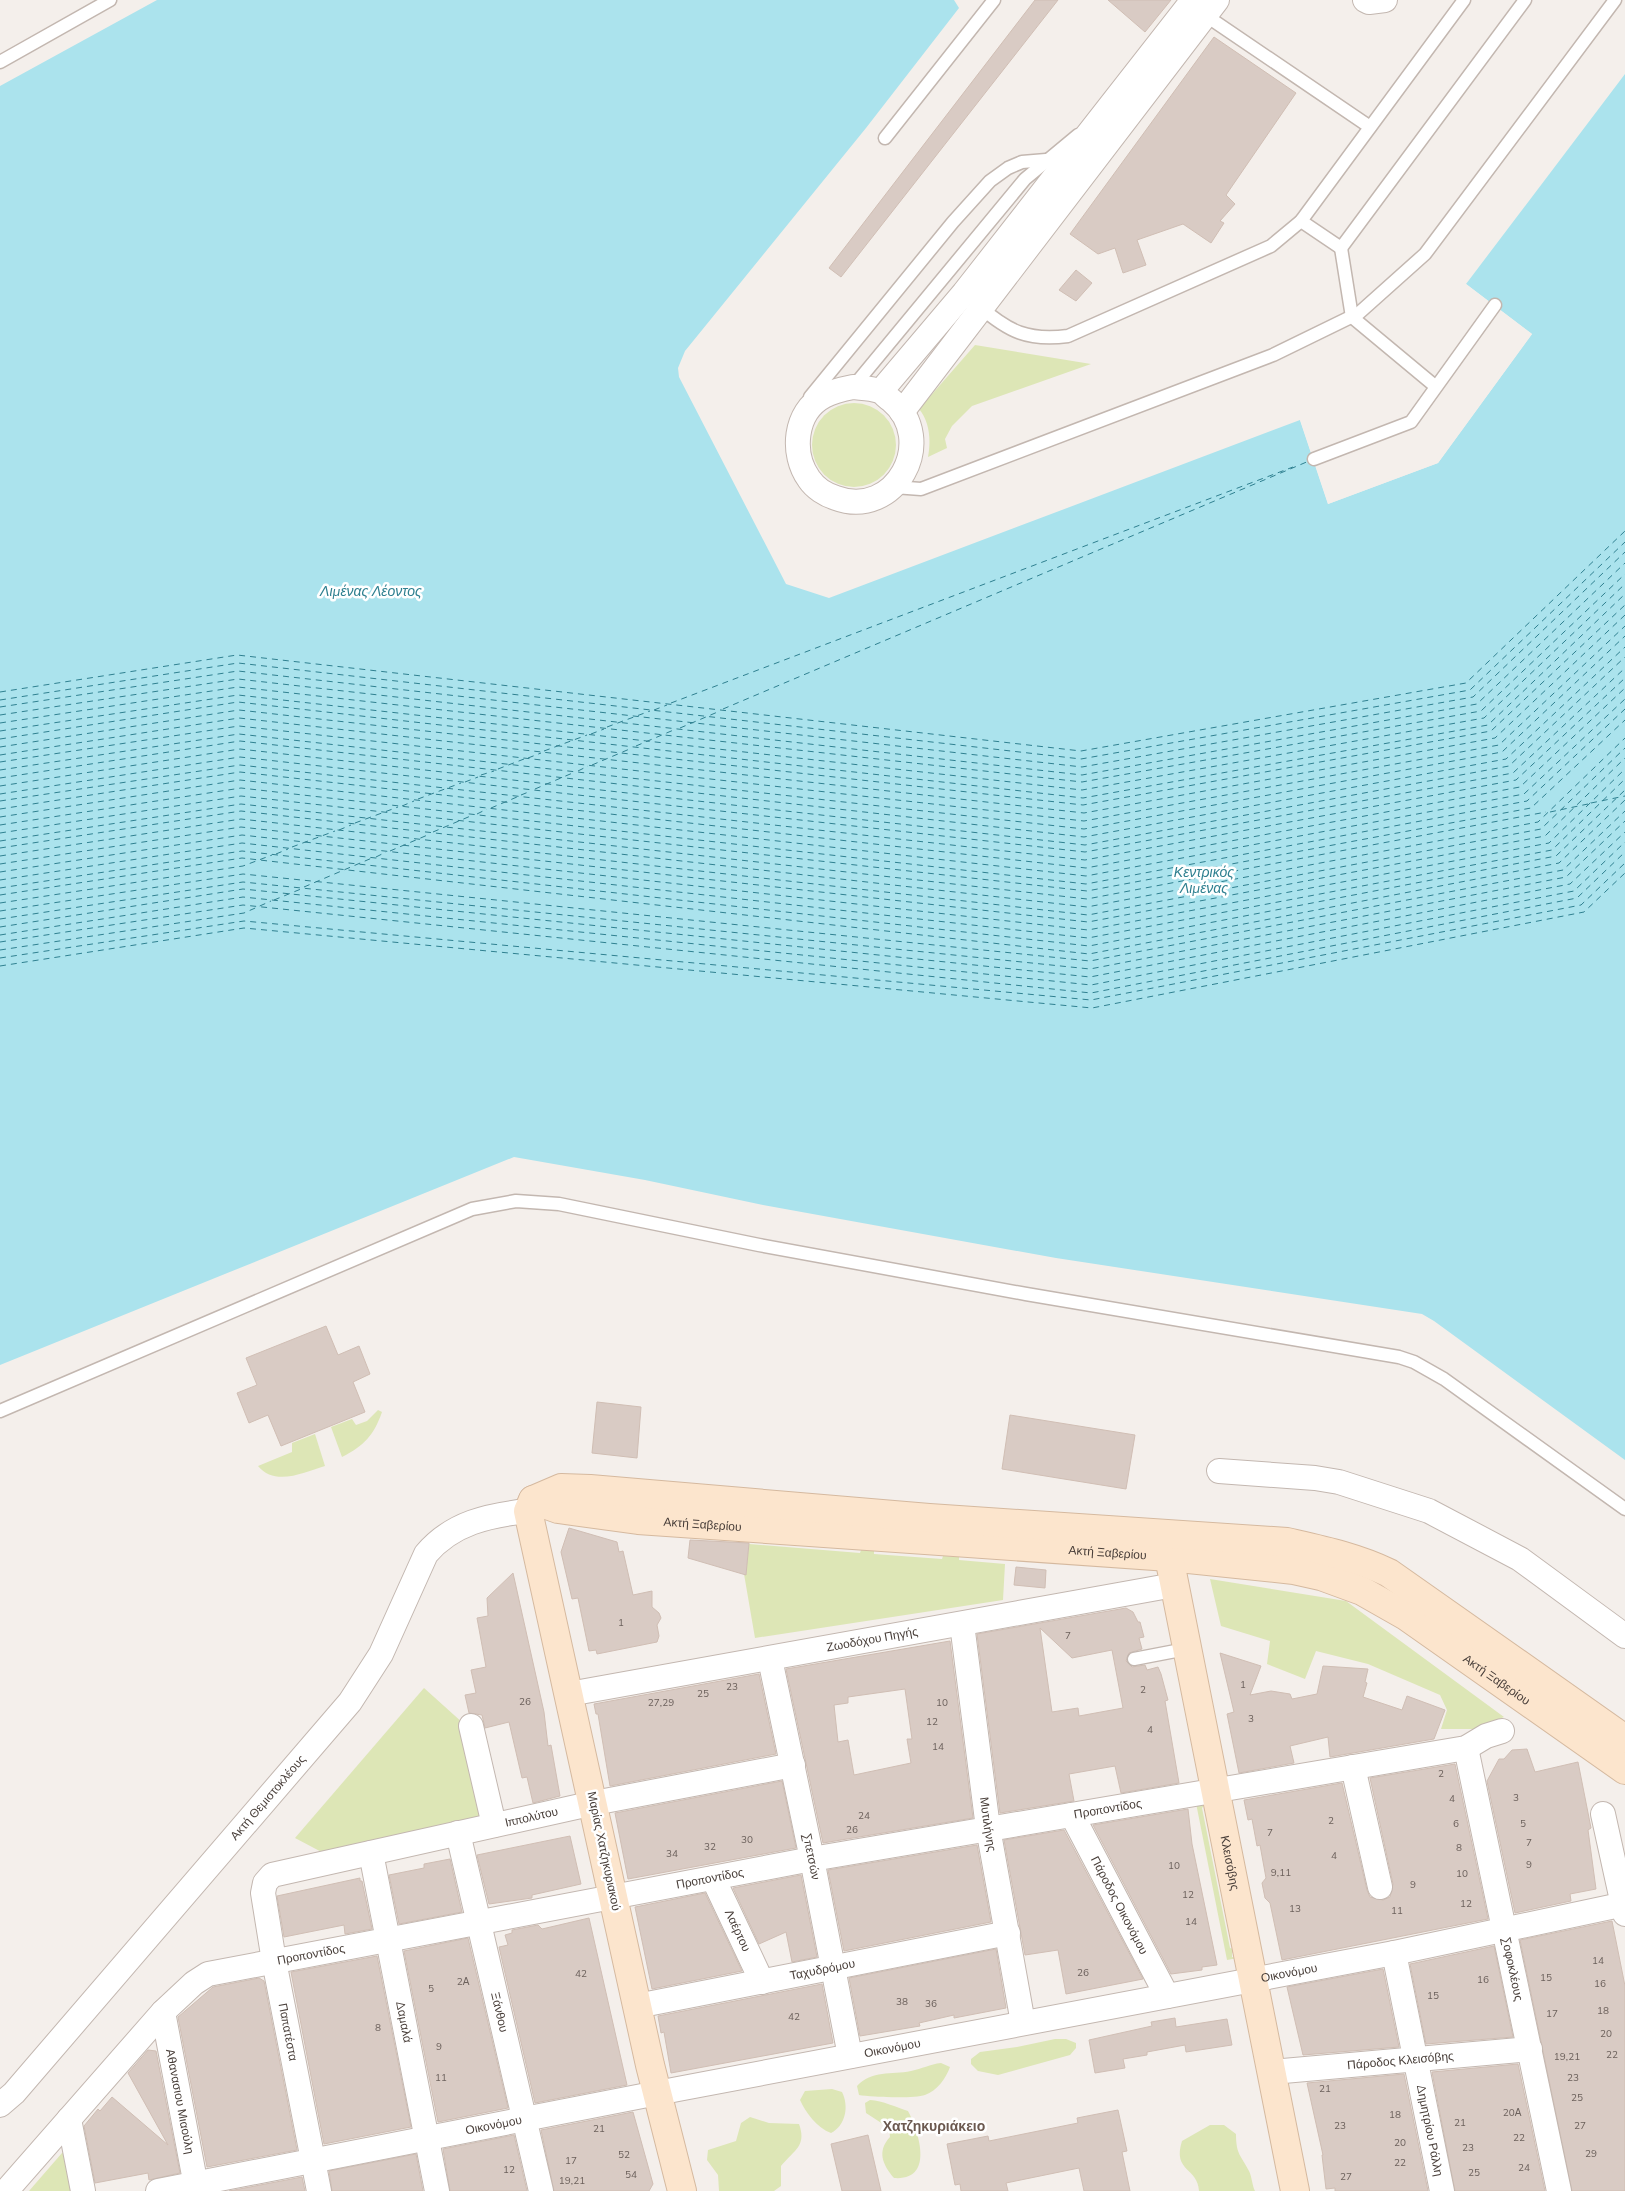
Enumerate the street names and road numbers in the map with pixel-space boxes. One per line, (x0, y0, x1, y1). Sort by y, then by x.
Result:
street label: Ακτή Ξαβερίου (663, 1514, 742, 1535)
street label: Ακτή Ξαβερίου (1068, 1542, 1147, 1563)
street label: Ζωοδόχου Πηγής (825, 1623, 919, 1655)
street label: Ακτή Ξαβερίου (1460, 1651, 1533, 1709)
street label: Ακτή Θεμιστοκλέους (227, 1751, 309, 1844)
street label: Μαρίας Χατζηκυριακού (584, 1790, 624, 1912)
street label: Προποντίδος (1073, 1795, 1143, 1822)
street label: Μυτιλήνης (976, 1796, 1000, 1853)
street label: Ιππολύτου (503, 1803, 560, 1831)
street label: Σπετσών (799, 1832, 824, 1881)
street label: Κλεισόβης (1217, 1834, 1243, 1892)
street label: Πάροδος Οικονόμου (1087, 1854, 1152, 1957)
street label: Προποντίδος (675, 1864, 745, 1893)
street label: Λαέρτου (721, 1907, 755, 1954)
street label: Σοφοκλέους (1498, 1936, 1527, 2003)
street label: Προποντίδος (276, 1940, 346, 1969)
street label: Ταχυδρόμου (789, 1955, 856, 1984)
street label: Οικονόμου (1260, 1960, 1319, 1986)
street label: Ξάνθου (487, 1991, 512, 2034)
street label: Δαμαλά (392, 2000, 416, 2044)
street label: Παπατέστα (275, 2002, 301, 2062)
street label: Οικονόμου (863, 2035, 922, 2062)
street label: Αθανασιου Μιαούλη (162, 2048, 198, 2155)
street label: Πάροδος Κλεισόβης (1347, 2048, 1455, 2073)
street label: Δημητρίου Ράλλη (1413, 2083, 1447, 2178)
street label: Οικονόμου (464, 2112, 523, 2139)

